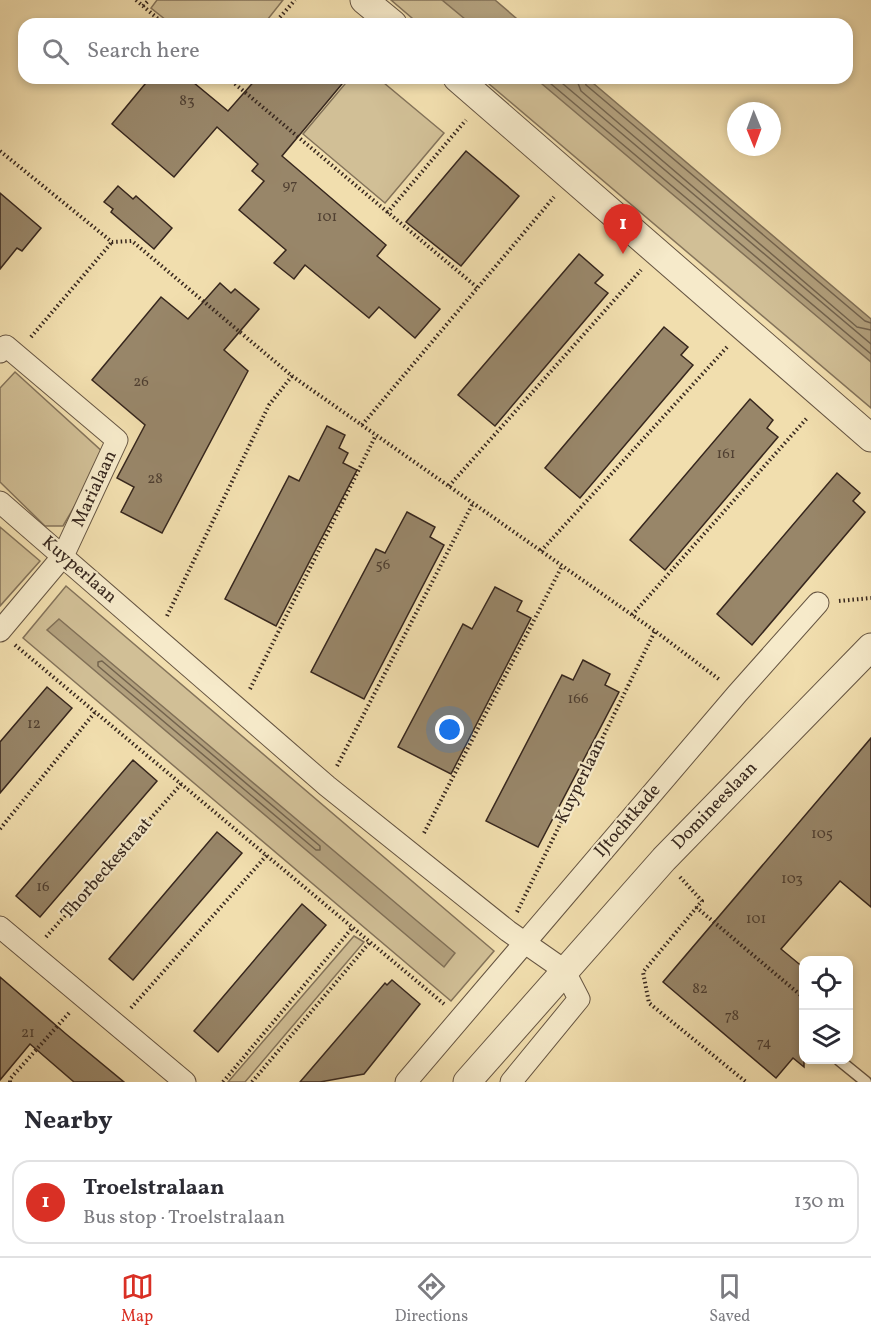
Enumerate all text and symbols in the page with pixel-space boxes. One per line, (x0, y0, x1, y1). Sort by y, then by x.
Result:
search box (18, 18, 853, 84)
icon: search (39, 35, 72, 68)
text: Search here (87, 36, 200, 67)
house number: 83 (179, 91, 195, 112)
north arrow (727, 102, 781, 156)
house number: 97 (282, 175, 298, 196)
pin: 1 (604, 204, 642, 254)
house number: 101 (317, 207, 337, 228)
house number: 26 (133, 372, 149, 393)
house number: 161 (716, 444, 736, 465)
street label: Marialaan (66, 446, 124, 531)
house number: 28 (147, 469, 163, 490)
street label: Kuyperlaan (36, 530, 122, 610)
house number: 56 (376, 555, 390, 576)
house number: 166 (567, 689, 589, 710)
house number: 12 (27, 714, 41, 735)
your location (435, 715, 464, 744)
street label: Kuyperlaan (550, 734, 613, 828)
street label: Domineeslaan (667, 756, 764, 856)
street label: IJtochtkade (589, 779, 667, 863)
street label: Thorbeckestraat (56, 813, 158, 925)
house number: 105 (811, 824, 833, 845)
house number: 103 (781, 869, 803, 890)
house number: 16 (36, 877, 50, 898)
house number: 101 (746, 909, 766, 930)
map controls (799, 956, 853, 1064)
button: locate (799, 956, 853, 1010)
house number: 82 (692, 979, 708, 1000)
house number: 78 (725, 1006, 739, 1027)
button: layers (799, 1010, 853, 1064)
house number: 21 (21, 1023, 35, 1044)
house number: 74 (757, 1033, 771, 1054)
text: Nearby (24, 1103, 113, 1139)
text: Troelstralaan (83, 1173, 224, 1204)
text: 1 (41, 1188, 50, 1216)
text: 130 m (794, 1188, 845, 1216)
text: Bus stop · Troelstralaan (83, 1204, 285, 1232)
tab: Map (121, 1270, 154, 1328)
tab: Directions (395, 1270, 468, 1328)
tab: Saved (709, 1270, 750, 1328)

